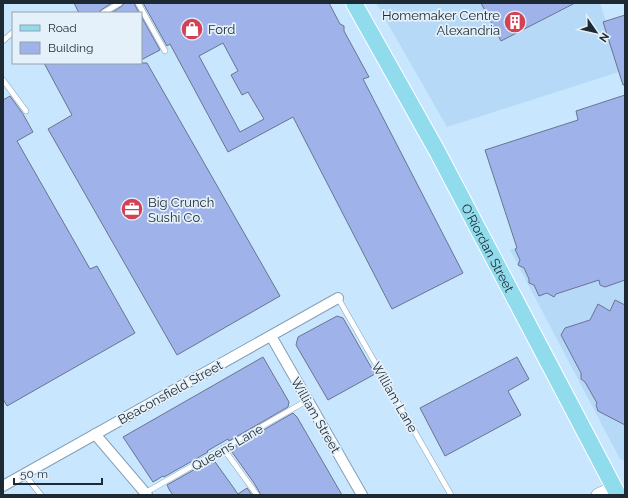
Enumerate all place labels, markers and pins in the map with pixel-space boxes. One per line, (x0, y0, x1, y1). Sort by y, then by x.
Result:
place label: Homemaker Centre Alexandria (382, 8, 500, 38)
building icon: Homemaker Centre Alexandria (502, 9, 528, 35)
shop icon: Ford (179, 16, 205, 42)
place label: Ford (208, 22, 235, 37)
place label: Big Crunch Sushi Co. (148, 195, 214, 225)
office icon: Big Crunch Sushi Co. (119, 196, 145, 222)

